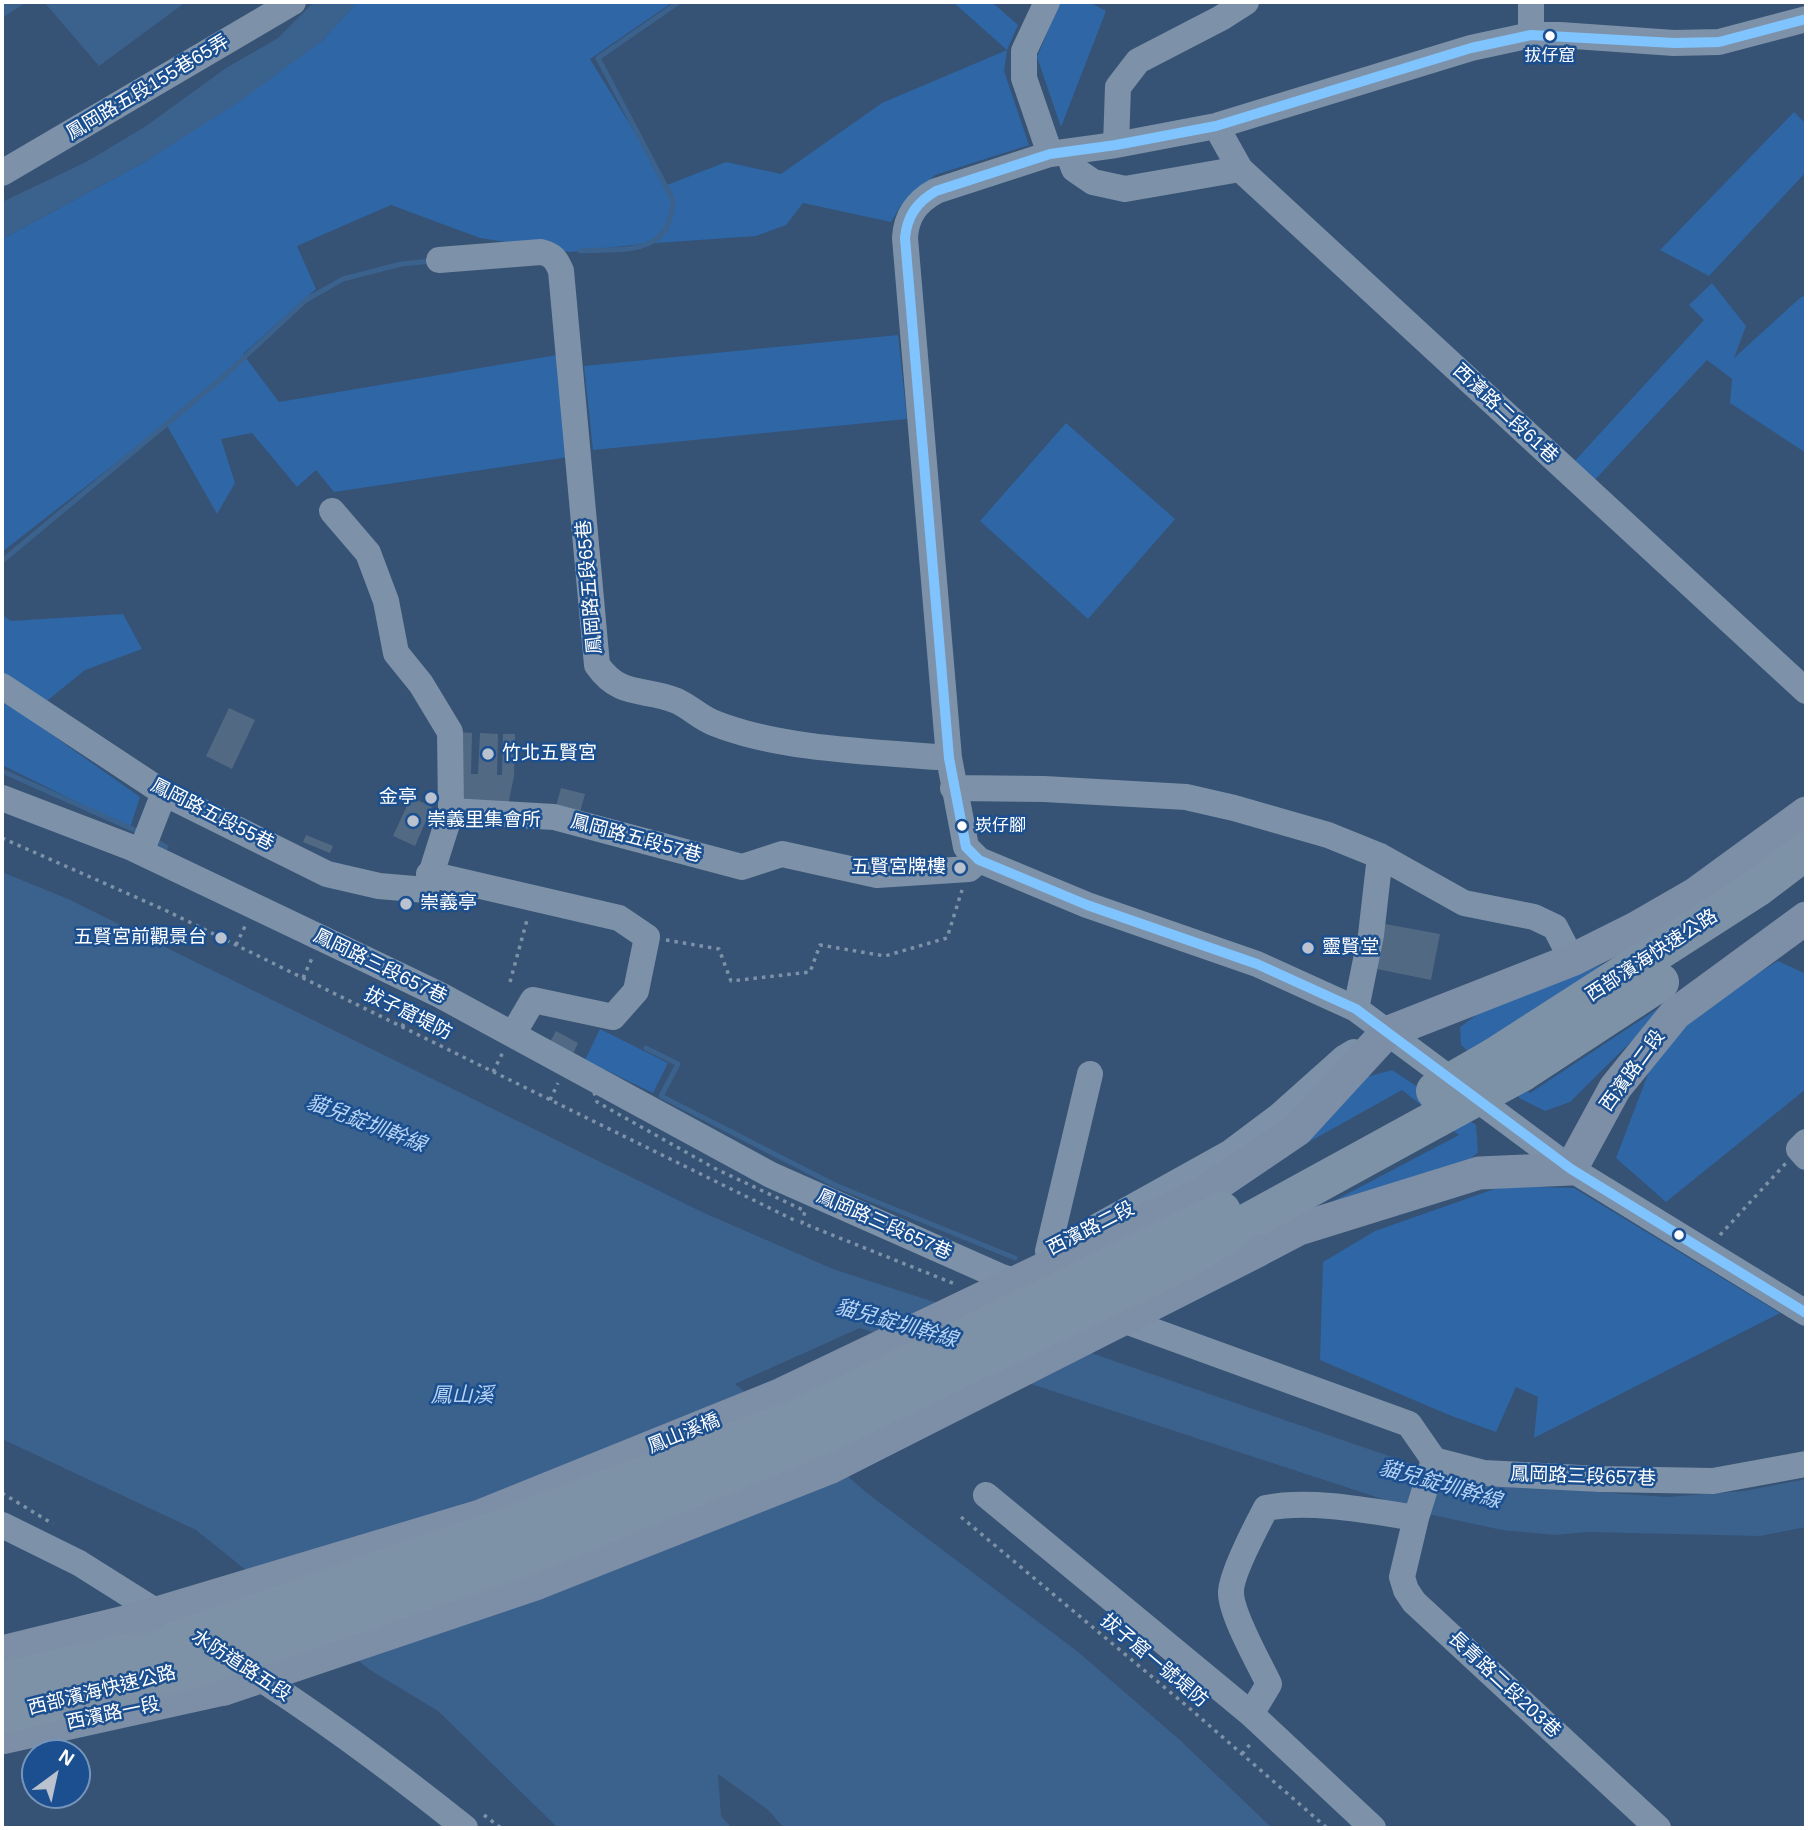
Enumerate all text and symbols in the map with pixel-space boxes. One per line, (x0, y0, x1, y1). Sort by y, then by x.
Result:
marker: 拔仔窟 (1543, 29, 1557, 43)
street label: 鳳岡路五段155巷65弄 (62, 30, 234, 146)
place label: 拔仔窟 (1525, 46, 1575, 66)
street label: 西濱路二段61巷 (1448, 360, 1562, 468)
street label: 鳳岡路五段65巷 (573, 519, 607, 655)
place label: 竹北五賢宮 (502, 743, 597, 765)
marker: 竹北五賢宮 (480, 746, 496, 762)
street label: 鳳岡路五段55巷 (147, 774, 277, 856)
place label: 金亭 (379, 787, 417, 809)
marker: 金亭 (423, 790, 439, 806)
place label: 崇義里集會所 (427, 810, 541, 832)
street label: 鳳岡路五段57巷 (568, 811, 704, 867)
marker: 崇義里集會所 (405, 813, 421, 829)
place label: 崁仔腳 (975, 816, 1026, 836)
marker: 崁仔腳 (955, 819, 969, 833)
place label: 五賢宮牌樓 (851, 857, 946, 879)
marker: 五賢宮牌樓 (952, 860, 968, 876)
place label: 崇義亭 (420, 893, 477, 915)
marker: 崇義亭 (398, 896, 414, 912)
street label: 西部濱海快速公路 (1582, 905, 1722, 1007)
street label: 鳳岡路三段657巷 (310, 925, 450, 1009)
place label: 五賢宮前觀景台 (74, 927, 207, 949)
marker: 五賢宮前觀景台 (213, 930, 229, 946)
place label: 靈賢堂 (1322, 937, 1379, 959)
marker: 靈賢堂 (1300, 940, 1316, 956)
street label: 拔子窟堤防 (360, 983, 456, 1045)
street label: 西濱路二段 (1596, 1026, 1670, 1116)
water label: 貓兒錠圳幹線 (303, 1090, 429, 1158)
street label: 鳳岡路三段657巷 (813, 1185, 955, 1265)
street label: 西濱路二段 (1044, 1197, 1138, 1261)
unlabelled marker (1672, 1228, 1686, 1242)
water label: 貓兒錠圳幹線 (832, 1295, 960, 1353)
water label: 鳳山溪 (431, 1383, 493, 1409)
street label: 鳳山溪橋 (644, 1409, 724, 1459)
water label: 貓兒錠圳幹線 (1376, 1456, 1504, 1514)
street label: 鳳岡路三段657巷 (1510, 1463, 1656, 1491)
street label: 拔子窟一號堤防 (1096, 1610, 1212, 1712)
street label: 水防道路五段 (187, 1625, 295, 1707)
street label: 長青路二段203巷 (1443, 1627, 1565, 1743)
street label: 西部濱海快速公路 (25, 1662, 179, 1720)
street label: 西濱路一段 (64, 1693, 162, 1735)
north arrow (21, 1739, 91, 1809)
text: N (55, 1745, 78, 1770)

